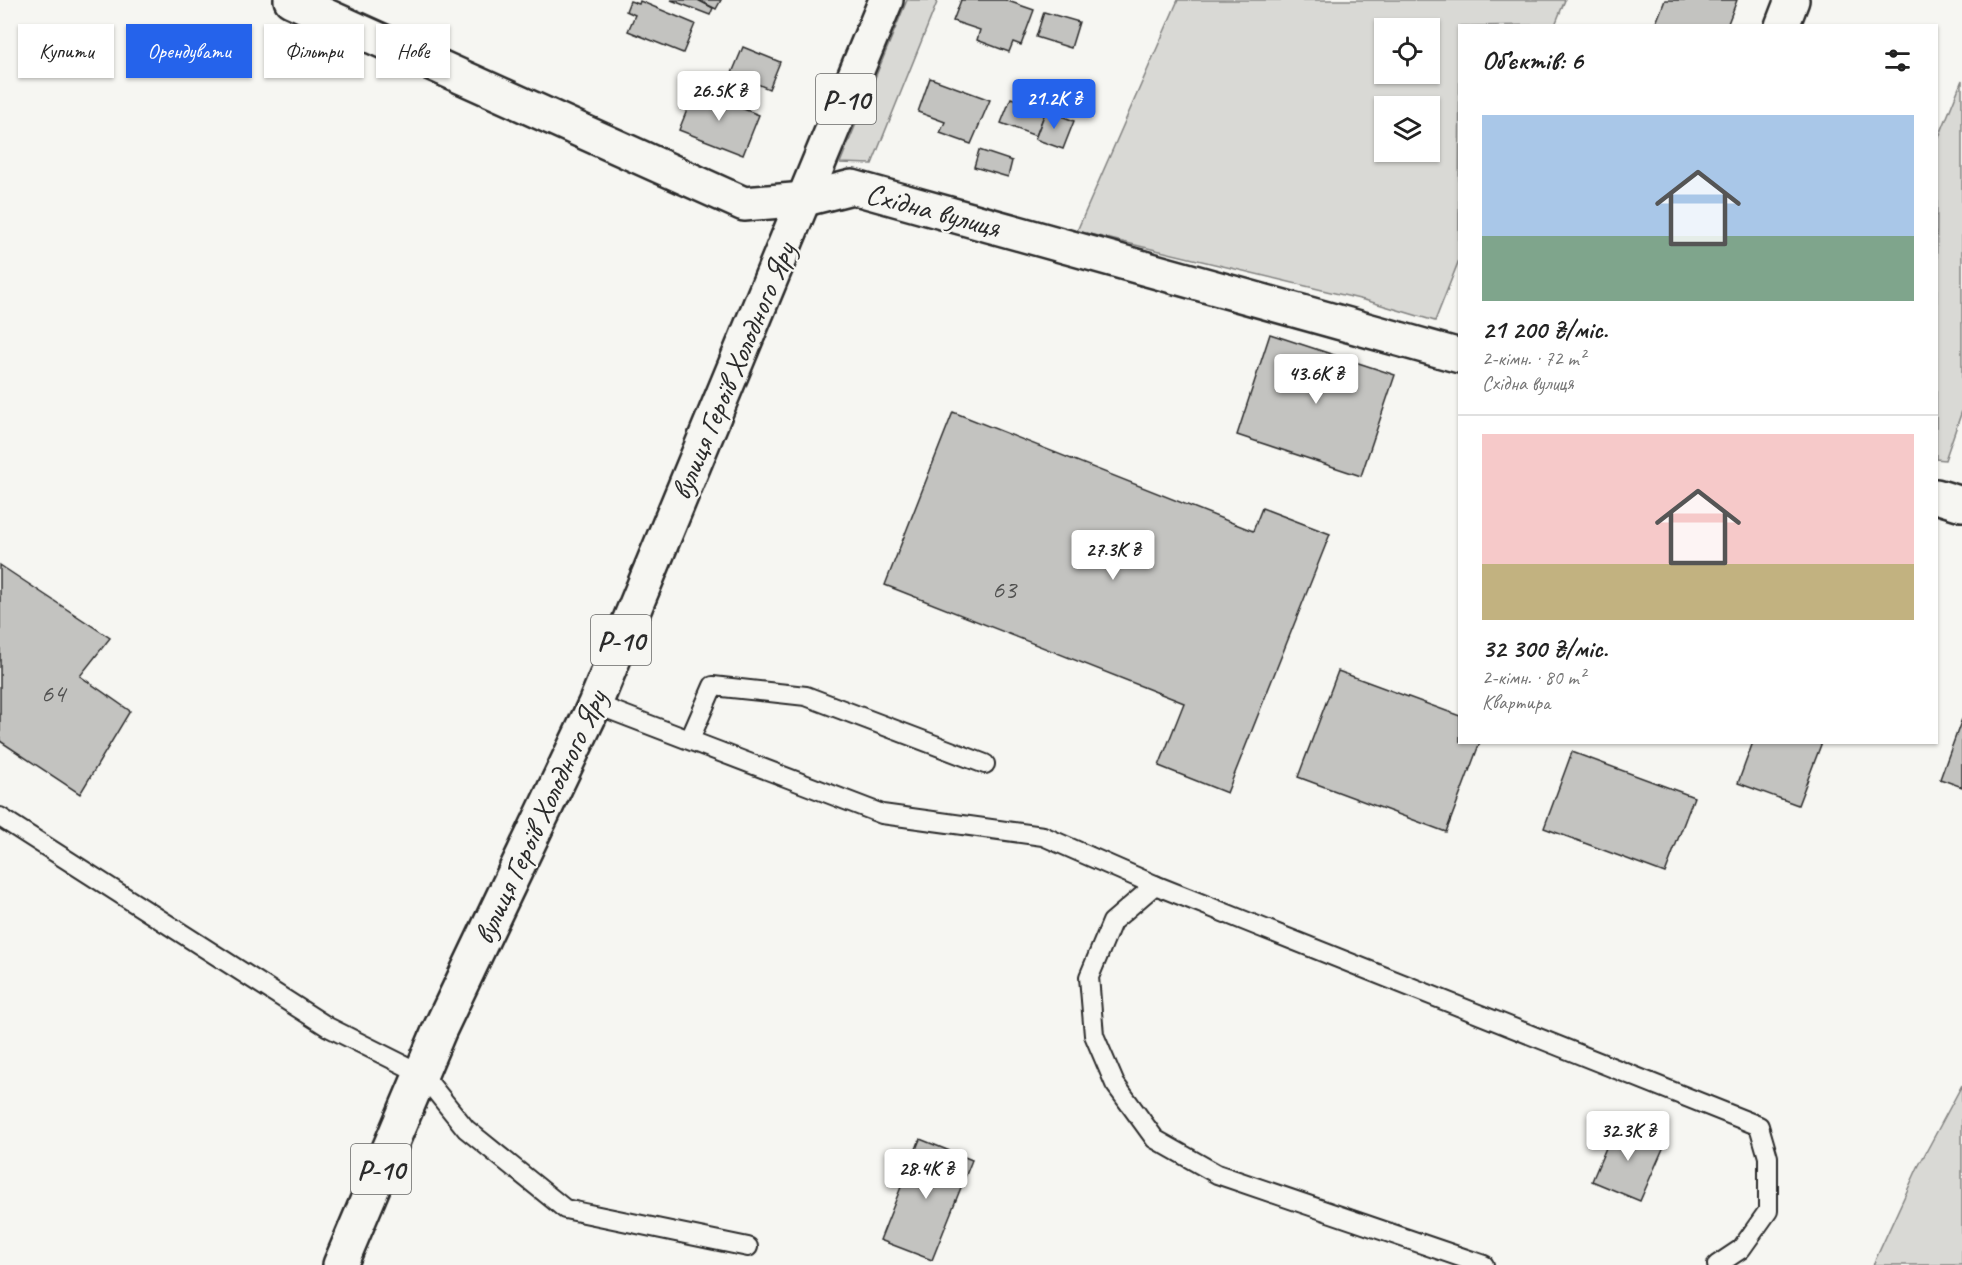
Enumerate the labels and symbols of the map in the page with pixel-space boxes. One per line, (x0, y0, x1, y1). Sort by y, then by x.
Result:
pin: 26.5K ₴ (664, 71, 774, 122)
road number: Р-10 (816, 74, 876, 124)
pin: 21.2K ₴ (999, 79, 1109, 130)
street label: Східна вулиця (862, 174, 1005, 246)
street label: вулиця Героїв Холодного Яру (662, 235, 805, 505)
pin: 43.6K ₴ (1261, 354, 1371, 405)
pin: 27.3K ₴ (1058, 530, 1168, 581)
house number: 63 (992, 572, 1018, 606)
road number: Р-10 (591, 615, 651, 665)
house number: 64 (41, 676, 68, 710)
street label: вулиця Героїв Холодного Яру (465, 682, 616, 950)
pin: 32.3K ₴ (1573, 1111, 1683, 1162)
road number: Р-10 (351, 1144, 411, 1194)
pin: 28.4K ₴ (871, 1149, 981, 1200)

